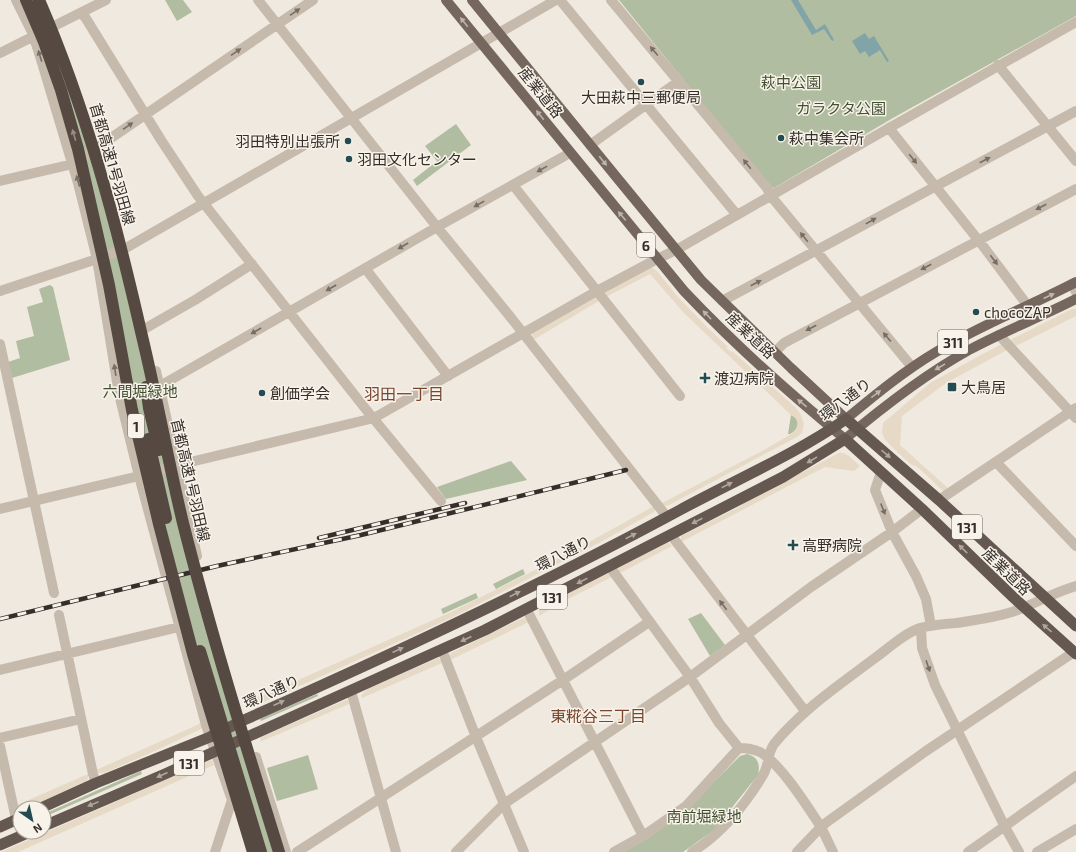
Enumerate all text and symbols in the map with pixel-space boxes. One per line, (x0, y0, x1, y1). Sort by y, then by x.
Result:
one-way arrow (290, 8, 300, 16)
one-way arrow (459, 16, 468, 27)
one-way arrow (649, 45, 658, 56)
one-way arrow (230, 48, 241, 56)
one-way arrow (37, 50, 43, 62)
street label: 産業道路 (515, 63, 567, 121)
park label: 萩中公園 (761, 73, 821, 91)
marker: 大田萩中三郵便局 (636, 77, 646, 87)
place label: 大田萩中三郵便局 (581, 88, 701, 106)
park label: ガラクタ公園 (796, 99, 886, 117)
street label: 首都高速1号羽田線 (87, 101, 139, 227)
one-way arrow (536, 110, 545, 121)
one-way arrow (123, 122, 134, 130)
one-way arrow (71, 129, 77, 141)
place label: 萩中集会所 (789, 129, 864, 147)
place label: 羽田特別出張所 (235, 132, 340, 150)
marker: 萩中集会所 (776, 133, 786, 143)
marker: 羽田特別出張所 (343, 136, 353, 146)
place label: 羽田文化センター (357, 150, 477, 168)
one-way arrow (909, 153, 918, 164)
marker: 羽田文化センター (344, 154, 354, 164)
one-way arrow (598, 156, 607, 166)
one-way arrow (980, 157, 991, 163)
one-way arrow (743, 159, 752, 170)
one-way arrow (536, 166, 548, 172)
one-way arrow (74, 174, 80, 187)
one-way arrow (473, 201, 485, 207)
one-way arrow (1036, 204, 1047, 210)
one-way arrow (618, 211, 627, 221)
one-way arrow (865, 218, 876, 224)
one-way arrow (800, 232, 808, 243)
road number: 6 (637, 233, 655, 257)
one-way arrow (398, 243, 409, 250)
one-way arrow (990, 255, 998, 266)
one-way arrow (920, 264, 932, 271)
one-way arrow (750, 279, 762, 286)
one-way arrow (325, 284, 337, 291)
one-way arrow (1044, 293, 1055, 299)
place label: chocoZAP (984, 303, 1051, 321)
marker: chocoZAP (971, 307, 981, 317)
street label: 産業道路 (723, 308, 779, 362)
one-way arrow (702, 310, 711, 320)
one-way arrow (805, 325, 817, 331)
one-way arrow (250, 328, 261, 335)
road number: 311 (938, 330, 968, 354)
one-way arrow (883, 331, 892, 342)
one-way arrow (112, 363, 118, 376)
one-way arrow (935, 363, 945, 371)
place label: 渡辺病院 (714, 369, 774, 387)
marker: 渡辺病院 (699, 372, 711, 384)
street label: 環八通り (816, 374, 874, 424)
place label: 大鳥居 (961, 378, 1006, 396)
marker: 大鳥居 (946, 381, 958, 393)
park label: 六間堀緑地 (102, 382, 178, 400)
place label: 創価学会 (270, 384, 330, 402)
district label: 羽田一丁目 (364, 384, 444, 403)
marker: 創価学会 (257, 388, 267, 398)
one-way arrow (871, 390, 882, 399)
one-way arrow (797, 398, 808, 407)
road number: 1 (128, 414, 144, 438)
street label: 首都高速1号羽田線 (168, 417, 214, 543)
one-way arrow (881, 450, 892, 459)
one-way arrow (806, 456, 818, 463)
one-way arrow (721, 482, 733, 488)
one-way arrow (880, 504, 886, 516)
road number: 131 (952, 515, 982, 539)
one-way arrow (691, 517, 703, 524)
street label: 環八通り (532, 531, 594, 575)
one-way arrow (625, 532, 637, 539)
place label: 高野病院 (802, 536, 862, 554)
marker: 高野病院 (787, 539, 799, 551)
one-way arrow (958, 544, 968, 554)
street label: 産業道路 (979, 544, 1035, 598)
one-way arrow (576, 578, 588, 584)
road number: 131 (537, 585, 567, 609)
one-way arrow (509, 591, 521, 597)
one-way arrow (719, 599, 728, 610)
one-way arrow (1042, 623, 1052, 632)
one-way arrow (460, 636, 471, 642)
one-way arrow (392, 647, 403, 653)
one-way arrow (926, 660, 932, 672)
street label: 環八通り (240, 671, 302, 711)
one-way arrow (273, 700, 285, 706)
district label: 東糀谷三丁目 (550, 706, 646, 725)
road number: 131 (174, 751, 204, 775)
one-way arrow (156, 772, 168, 778)
north arrow (12, 800, 52, 840)
one-way arrow (87, 802, 99, 808)
park label: 南前堀緑地 (666, 807, 742, 825)
text: N (31, 821, 45, 836)

